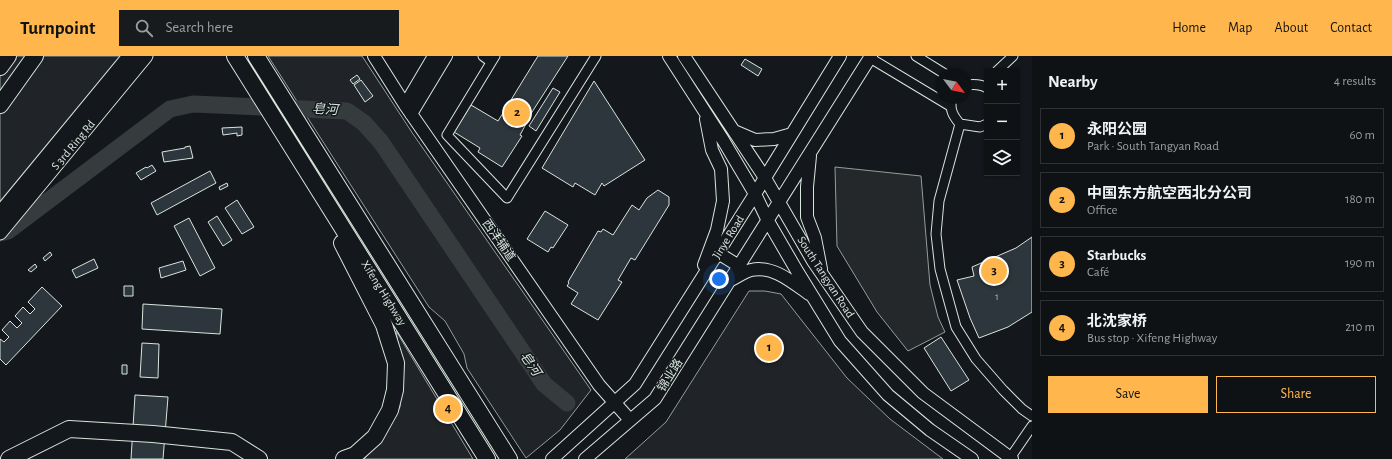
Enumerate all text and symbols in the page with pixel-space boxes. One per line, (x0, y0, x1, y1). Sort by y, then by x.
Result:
search box (119, 10, 399, 46)
icon: search (133, 17, 155, 39)
text: Turnpoint (20, 19, 95, 38)
text: Search here (165, 20, 233, 35)
text: Home (1172, 21, 1206, 35)
text: Map (1228, 21, 1252, 35)
text: About (1274, 21, 1308, 35)
text: Contact (1330, 21, 1372, 35)
north arrow (936, 68, 972, 104)
map controls (984, 68, 1020, 176)
button: + (984, 68, 1020, 104)
text: Nearby (1048, 73, 1098, 90)
text: 4 results (1334, 75, 1376, 88)
pin: 2 (504, 98, 530, 128)
water label: 皂河 (312, 102, 341, 117)
button: − (984, 104, 1020, 140)
street label: S 3rd Ring Rd (49, 118, 97, 172)
text: 永阳公园 (1087, 122, 1147, 137)
text: 1 (1060, 129, 1064, 142)
text: 60 m (1349, 129, 1375, 142)
button: layers (984, 140, 1020, 176)
text: Park · South Tangyan Road (1087, 140, 1219, 153)
text: 中国东方航空西北分公司 (1087, 186, 1252, 201)
text: 2 (1059, 193, 1065, 206)
text: 180 m (1345, 193, 1375, 206)
text: Office (1087, 204, 1117, 217)
street label: Jinye Road (710, 213, 747, 261)
street label: 西沣辅道 (480, 216, 519, 263)
street label: South Tangyan Road (794, 234, 857, 320)
text: Starbucks (1087, 248, 1146, 263)
pin: 3 (981, 256, 1007, 286)
text: 3 (1059, 257, 1065, 270)
text: 190 m (1345, 257, 1375, 270)
street label: Xifeng Highway (358, 258, 409, 328)
text: Café (1087, 266, 1109, 279)
your location (709, 269, 729, 289)
house number: 1 (995, 292, 999, 302)
text: 北沈家桥 (1087, 314, 1147, 329)
text: 4 (1059, 321, 1065, 334)
text: 210 m (1345, 321, 1375, 334)
text: Bus stop · Xifeng Highway (1087, 332, 1217, 345)
pin: 1 (756, 333, 782, 363)
water label: 皂河 (517, 349, 545, 381)
street label: 锦业路 (655, 356, 685, 393)
button: Save (1048, 376, 1208, 413)
button: Share (1216, 376, 1376, 413)
pin: 4 (435, 394, 461, 424)

